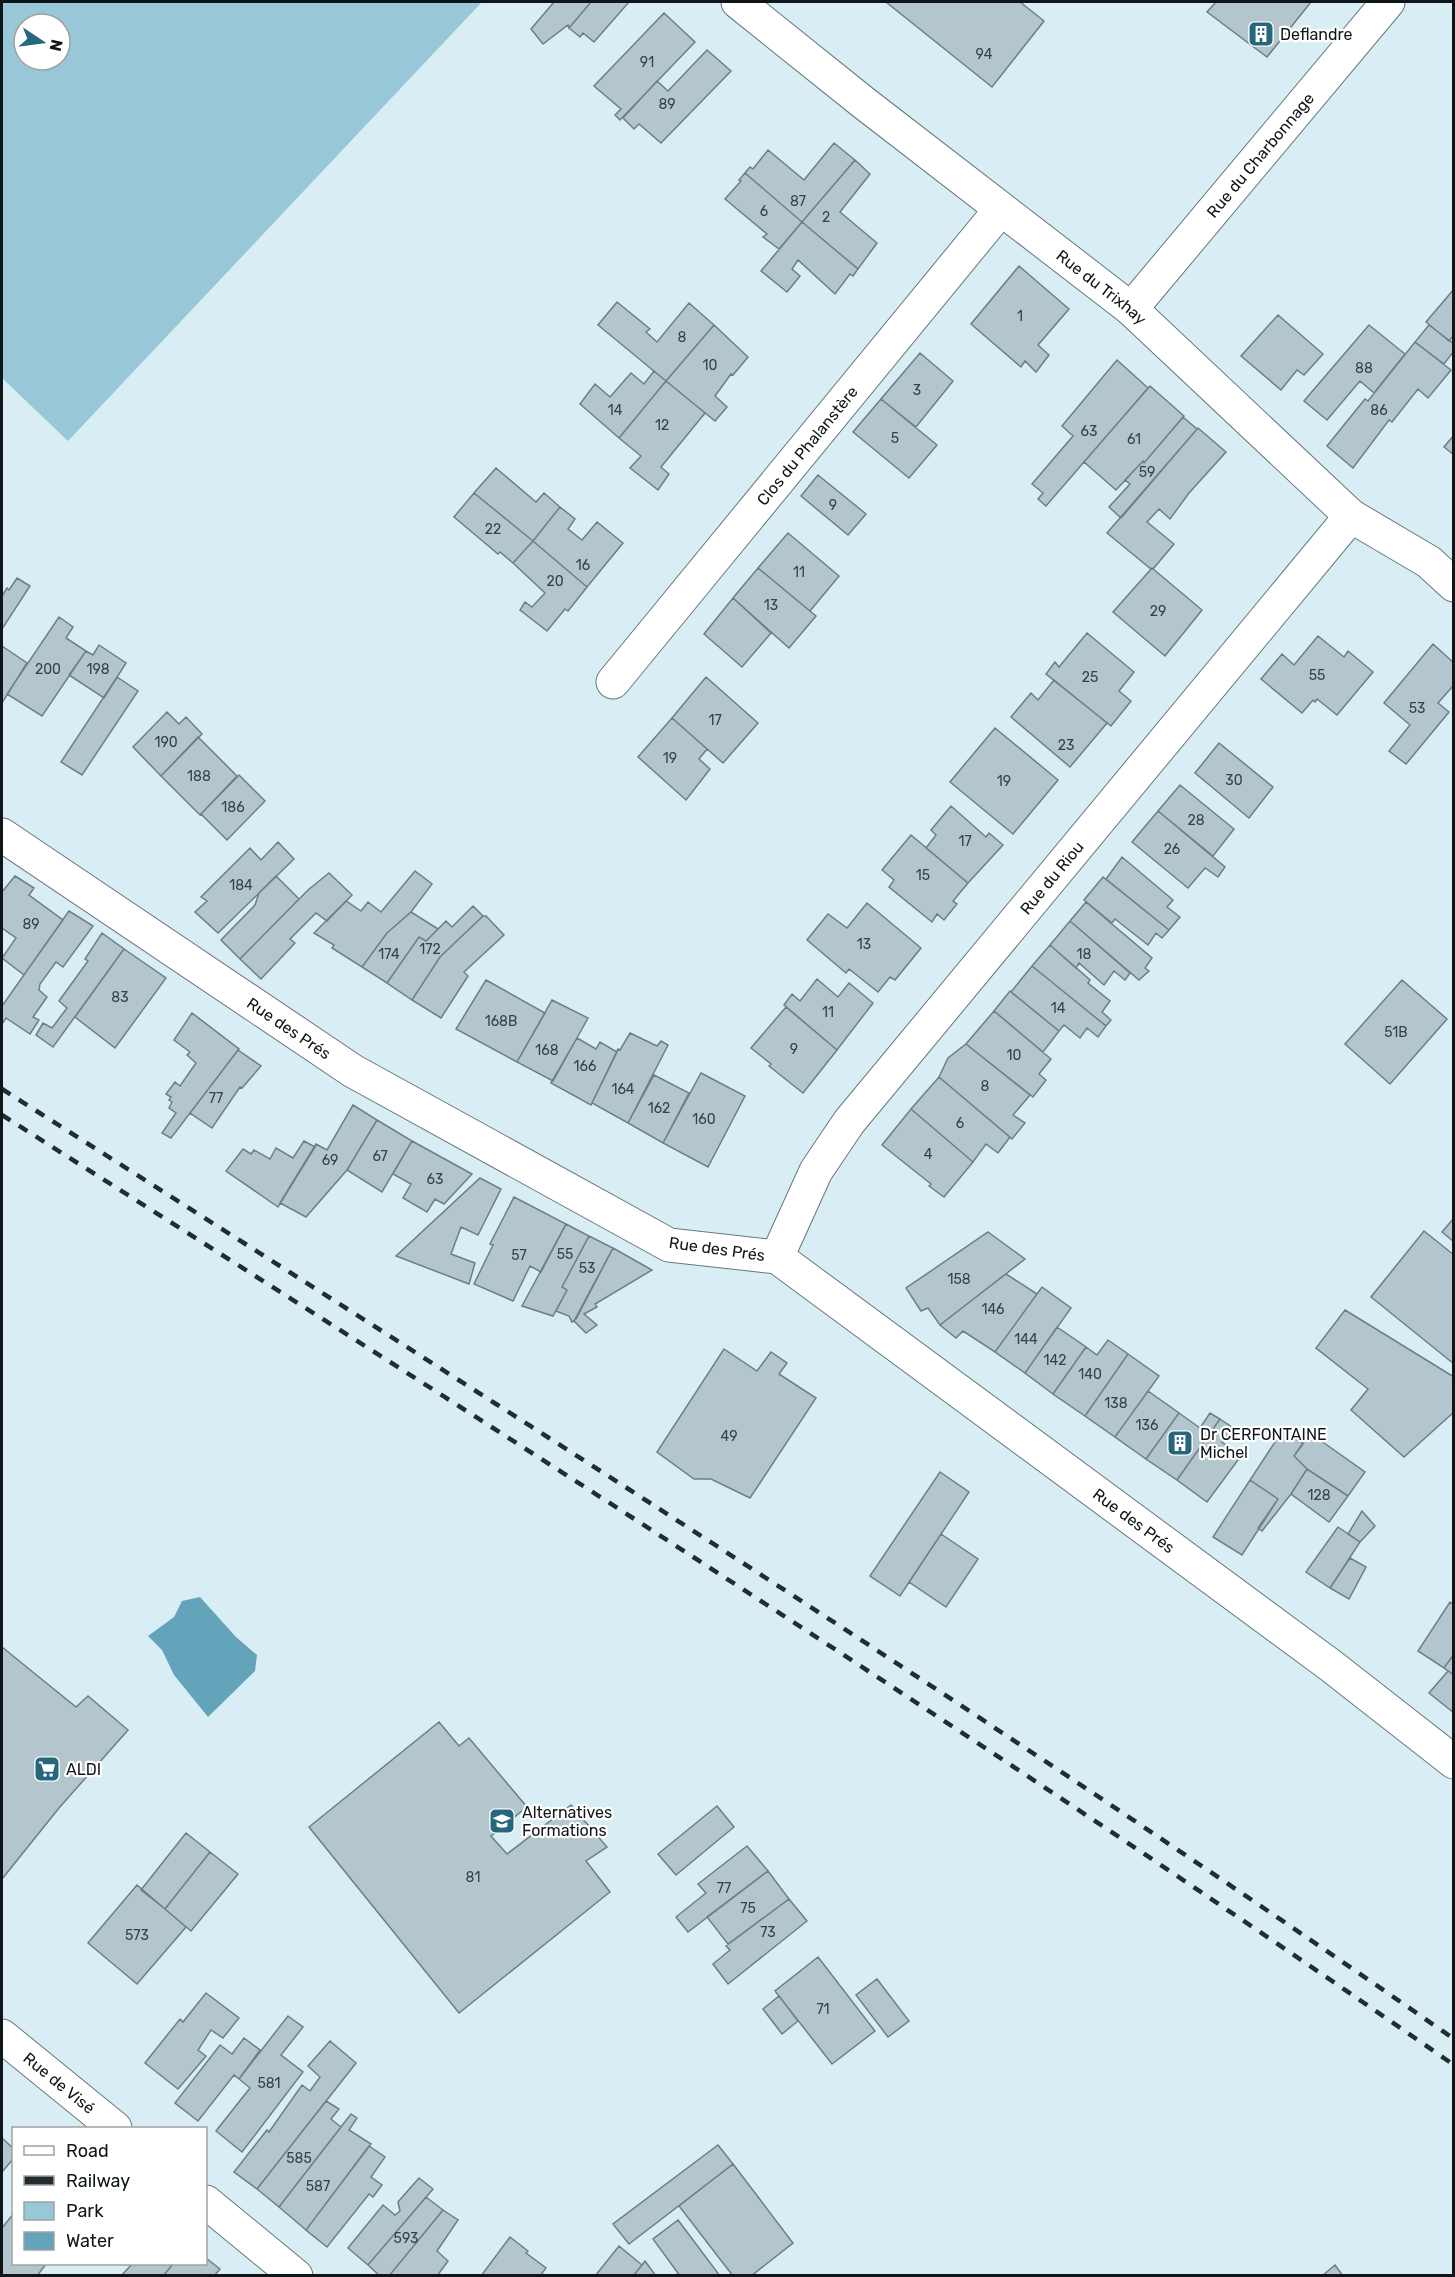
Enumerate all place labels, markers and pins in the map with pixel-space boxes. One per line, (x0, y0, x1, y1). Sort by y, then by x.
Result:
building icon: Deflandre (1246, 19, 1276, 49)
place label: Deflandre (1280, 25, 1352, 44)
place label: Dr CERFONTAINE Michel (1200, 1425, 1327, 1462)
building icon: Dr CERFONTAINE Michel (1165, 1428, 1195, 1458)
supermarket icon: ALDI (32, 1754, 62, 1784)
place label: ALDI (66, 1760, 101, 1779)
place label: Alternatives Formations (522, 1803, 612, 1840)
school or university icon: Alternatives Formations (487, 1806, 517, 1836)

